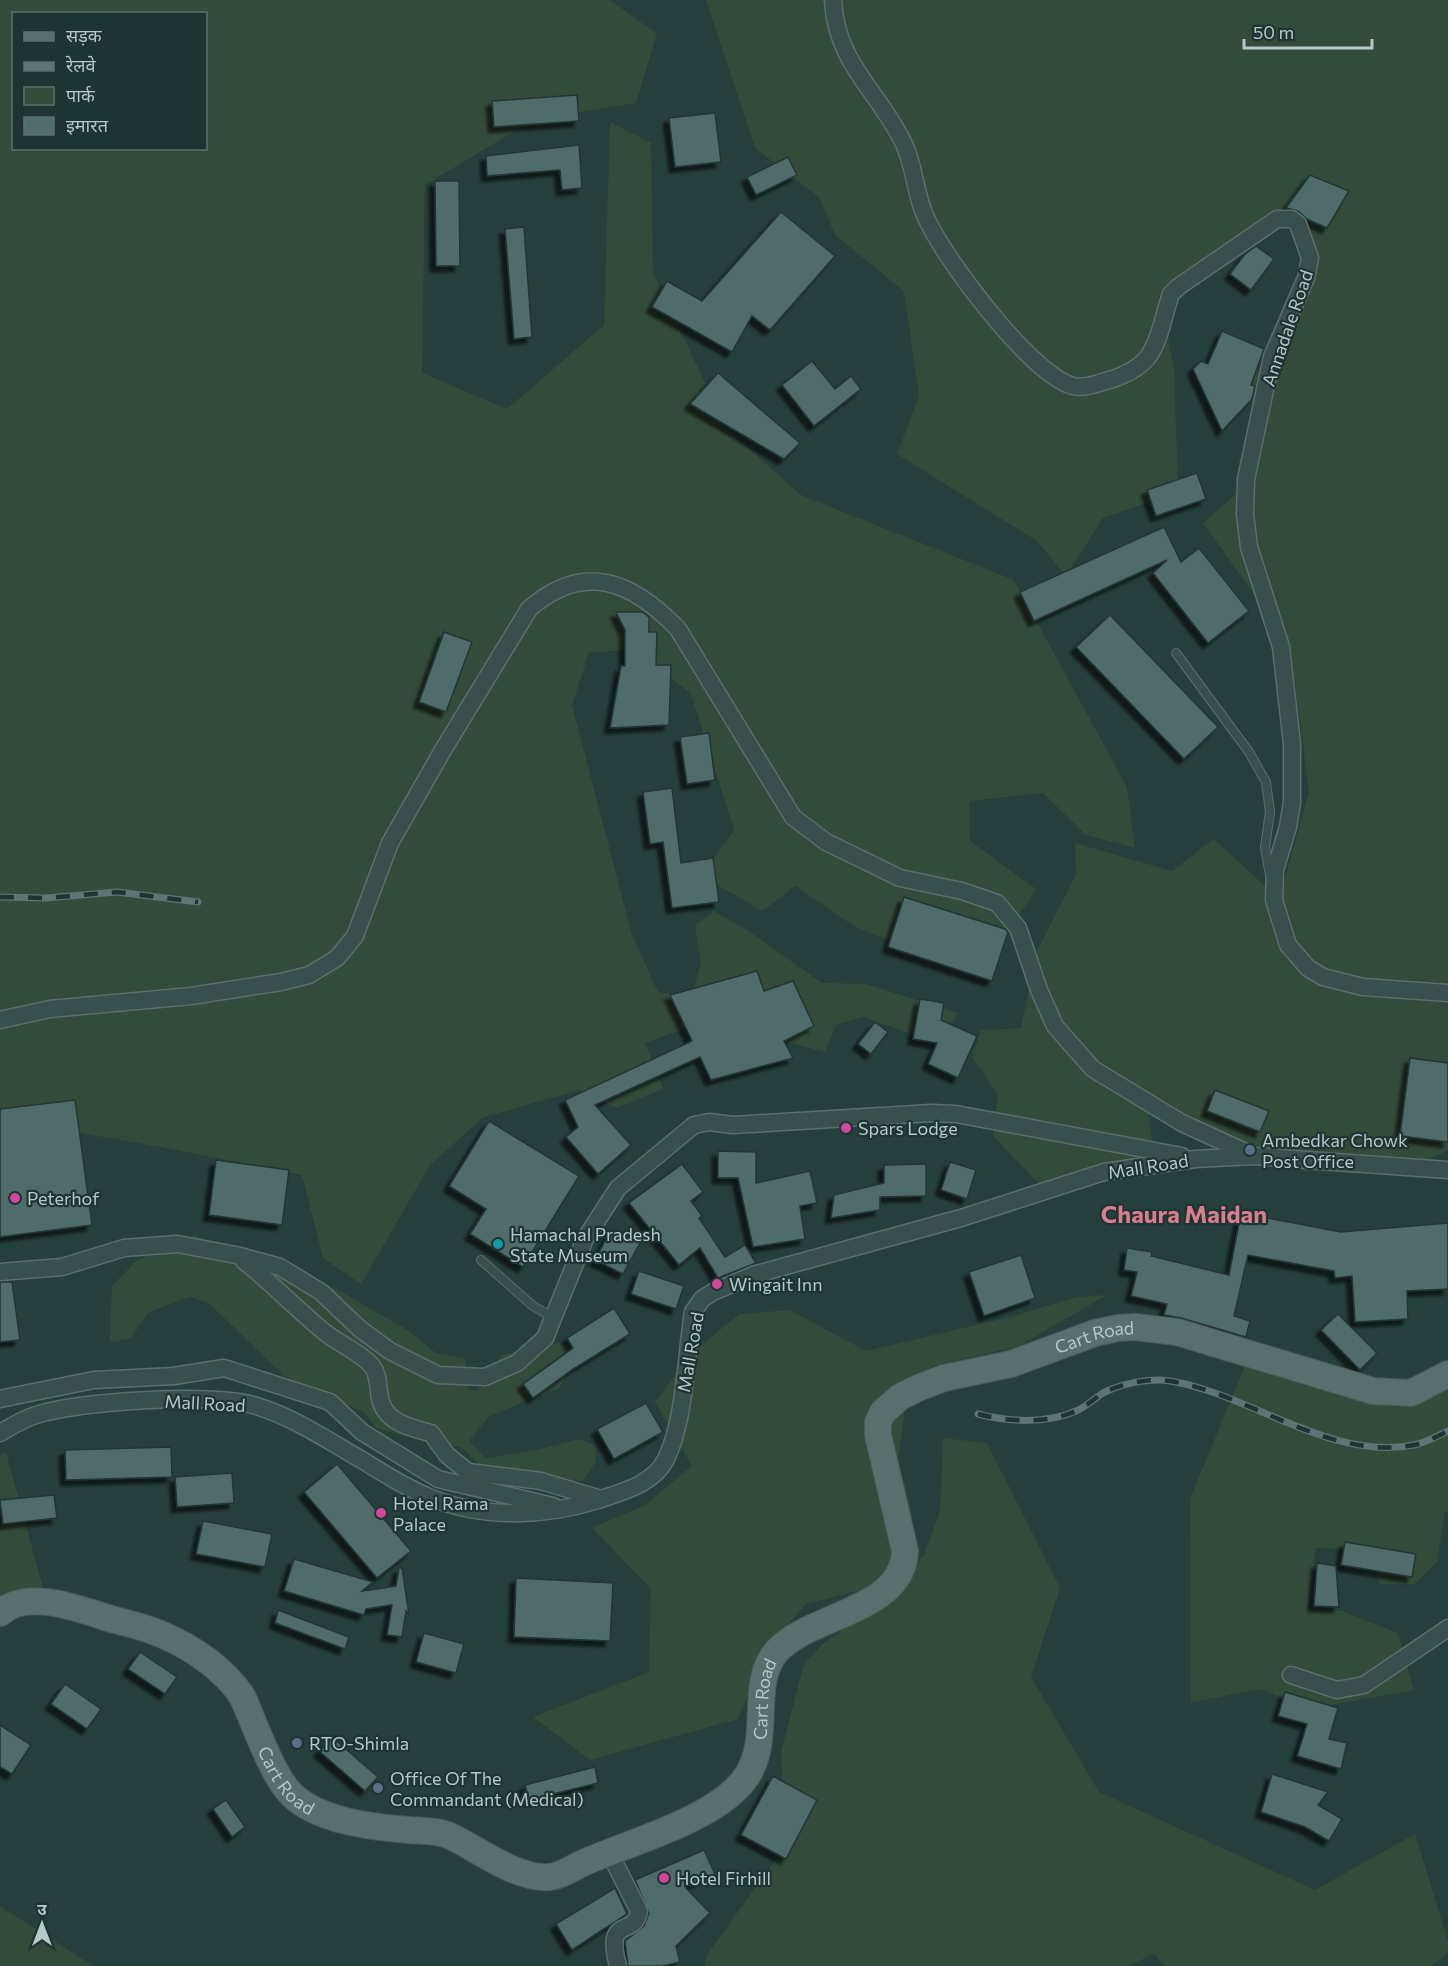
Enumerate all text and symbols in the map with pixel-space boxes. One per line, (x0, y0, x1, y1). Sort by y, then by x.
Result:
legend (12, 12, 207, 150)
scale bar (1244, 12, 1372, 50)
text: 50 m (1253, 21, 1294, 43)
text: सड़क (66, 24, 103, 46)
text: रेलवे (65, 54, 97, 76)
text: पार्क (66, 84, 96, 106)
text: इमारत (66, 114, 109, 136)
street label: Annadale Road (1257, 267, 1317, 389)
place label: Spars Lodge (858, 1117, 958, 1139)
marker: Spars Lodge (839, 1121, 853, 1135)
place label: Ambedkar Chowk Post Office (1262, 1129, 1408, 1172)
marker: Ambedkar Chowk Post Office (1243, 1143, 1257, 1157)
street label: Mall Road (1106, 1149, 1190, 1183)
place label: Peterhof (27, 1187, 100, 1209)
marker: Peterhof (8, 1191, 22, 1205)
district label: Chaura Maidan (1101, 1199, 1267, 1228)
place label: Hamachal Pradesh State Museum (510, 1223, 661, 1266)
marker: Hamachal Pradesh State Museum (491, 1237, 505, 1251)
place label: Wingait Inn (729, 1273, 822, 1295)
marker: Wingait Inn (710, 1277, 724, 1291)
street label: Mall Road (672, 1310, 708, 1394)
street label: Cart Road (1052, 1316, 1135, 1358)
street label: Mall Road (164, 1390, 246, 1416)
place label: Hotel Rama Palace (393, 1492, 488, 1535)
marker: Hotel Rama Palace (374, 1506, 388, 1520)
street label: Cart Road (748, 1655, 781, 1741)
place label: RTO-Shimla (309, 1732, 409, 1754)
marker: RTO-Shimla (290, 1736, 304, 1750)
street label: Cart Road (254, 1743, 319, 1819)
place label: Office Of The Commandant (Medical) (390, 1767, 584, 1810)
marker: Office Of The Commandant (Medical) (371, 1781, 385, 1795)
place label: Hotel Firhill (676, 1867, 771, 1889)
marker: Hotel Firhill (657, 1871, 671, 1885)
north arrow (12, 1894, 72, 1954)
text: उ (37, 1899, 47, 1918)

